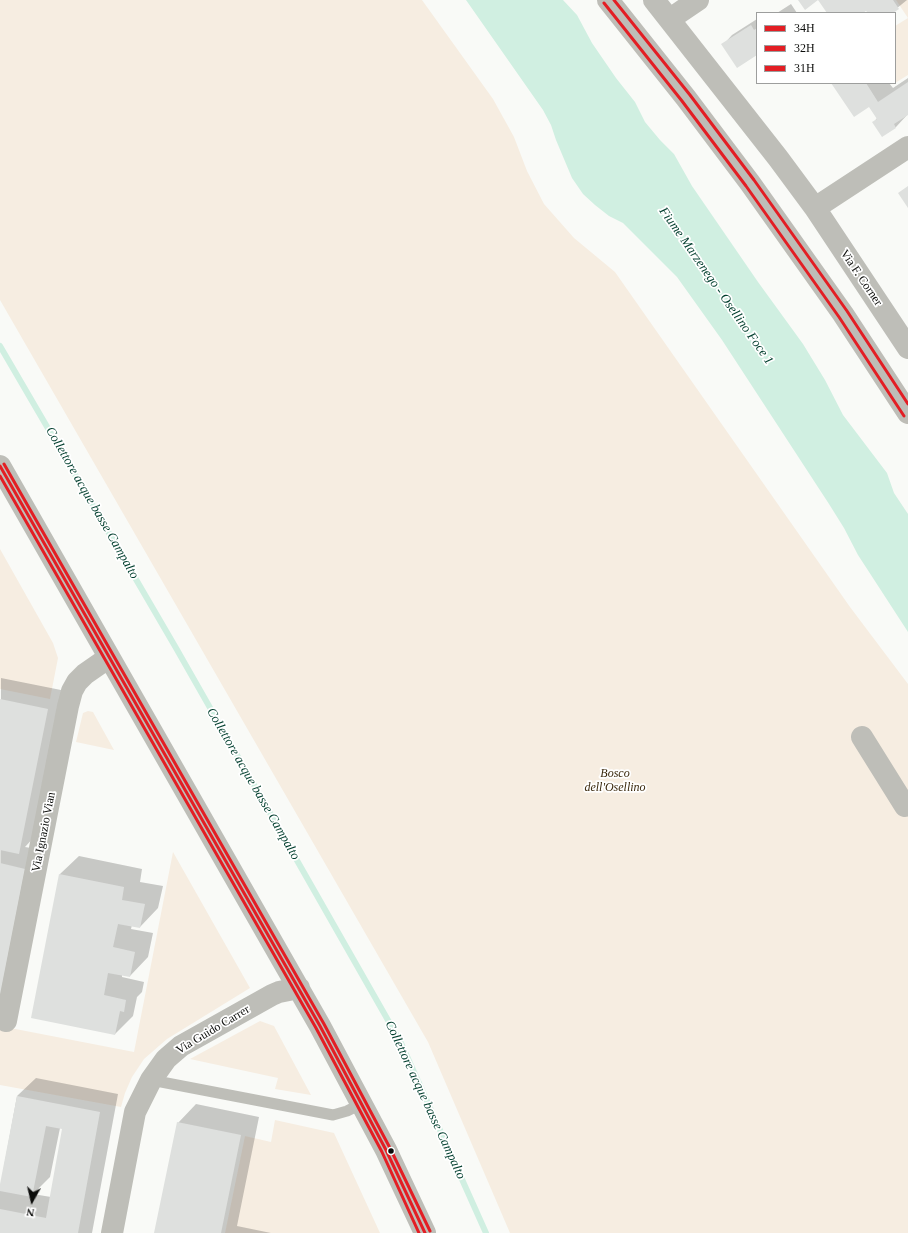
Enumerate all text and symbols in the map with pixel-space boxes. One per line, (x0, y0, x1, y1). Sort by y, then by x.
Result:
legend (756, 12, 896, 84)
text: 34H (794, 21, 815, 35)
text: 32H (794, 41, 815, 55)
text: 31H (794, 61, 815, 75)
water label: Fiume Marzenego - Osellino Foce 1 (655, 204, 777, 368)
street label: Via F. Corner (837, 247, 885, 309)
water label: Collettore acque basse Campalto (42, 424, 142, 582)
water label: Collettore acque basse Campalto (203, 705, 303, 863)
park label: Bosco dell'Osellino (584, 767, 646, 795)
street label: Via Ignazio Vian (29, 791, 59, 873)
street label: Via Guido Carrer (174, 1002, 252, 1058)
water label: Collettore acque basse Campalto (381, 1018, 469, 1182)
unlabelled marker (386, 1146, 396, 1156)
north arrow (12, 1181, 52, 1221)
text: N (26, 1206, 35, 1219)

